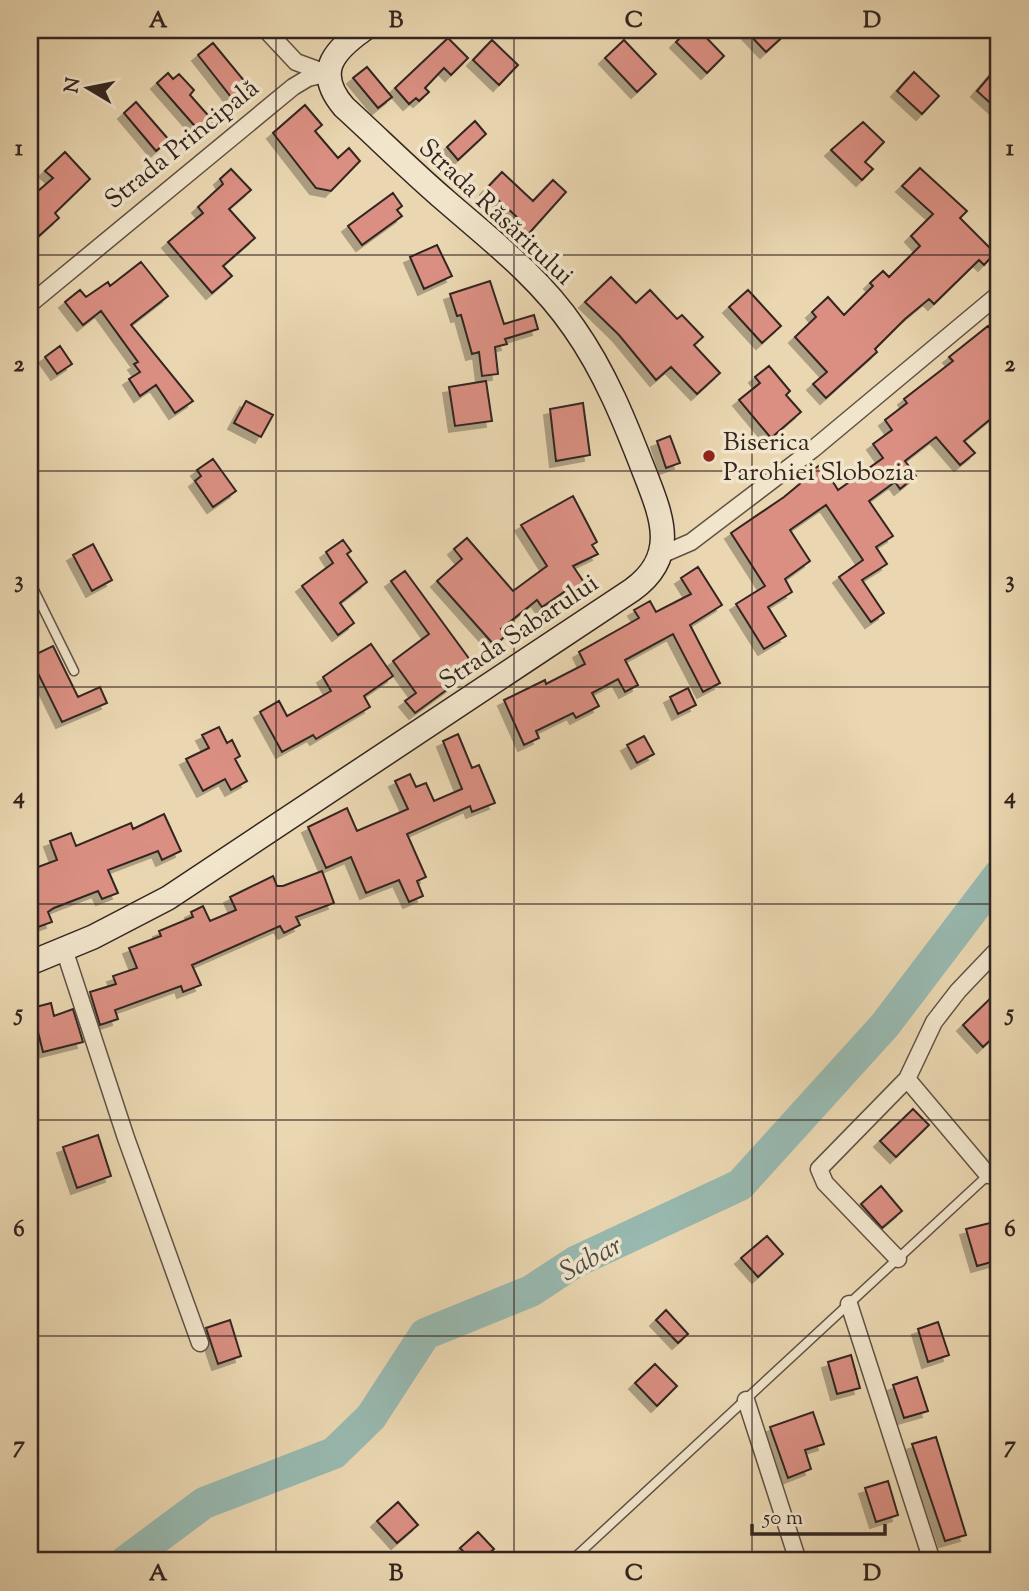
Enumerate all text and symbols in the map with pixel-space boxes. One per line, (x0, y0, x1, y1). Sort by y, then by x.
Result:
text: A (149, 5, 168, 38)
text: B (389, 5, 404, 38)
text: C (625, 5, 643, 38)
text: D (863, 5, 881, 38)
north arrow (52, 52, 122, 122)
street label: Strada Principală (97, 71, 268, 219)
text: N (59, 76, 88, 95)
street label: Strada Răsăritului (409, 131, 581, 295)
text: 1 (15, 133, 23, 166)
text: 1 (1006, 133, 1014, 166)
text: 2 (14, 349, 25, 382)
text: 2 (1005, 349, 1016, 382)
place label: Biserica Parohiei Slobozia (723, 425, 914, 492)
marker: Biserica Parohiei Slobozia (701, 448, 717, 464)
text: 3 (14, 565, 24, 598)
text: 3 (1005, 565, 1015, 598)
street label: Strada Sabarului (432, 566, 606, 700)
text: 4 (12, 781, 25, 814)
text: 4 (1003, 781, 1016, 814)
text: 5 (13, 998, 23, 1031)
text: 5 (1004, 998, 1014, 1031)
text: 6 (13, 1214, 25, 1247)
text: 6 (1004, 1214, 1016, 1247)
water label: Sabar (553, 1227, 630, 1293)
text: 7 (13, 1430, 25, 1463)
text: 7 (1004, 1430, 1016, 1463)
scale bar (752, 1493, 886, 1537)
text: 50 m (762, 1504, 803, 1534)
text: A (149, 1558, 168, 1591)
text: B (389, 1558, 404, 1591)
text: C (625, 1558, 643, 1591)
text: D (863, 1558, 881, 1591)

